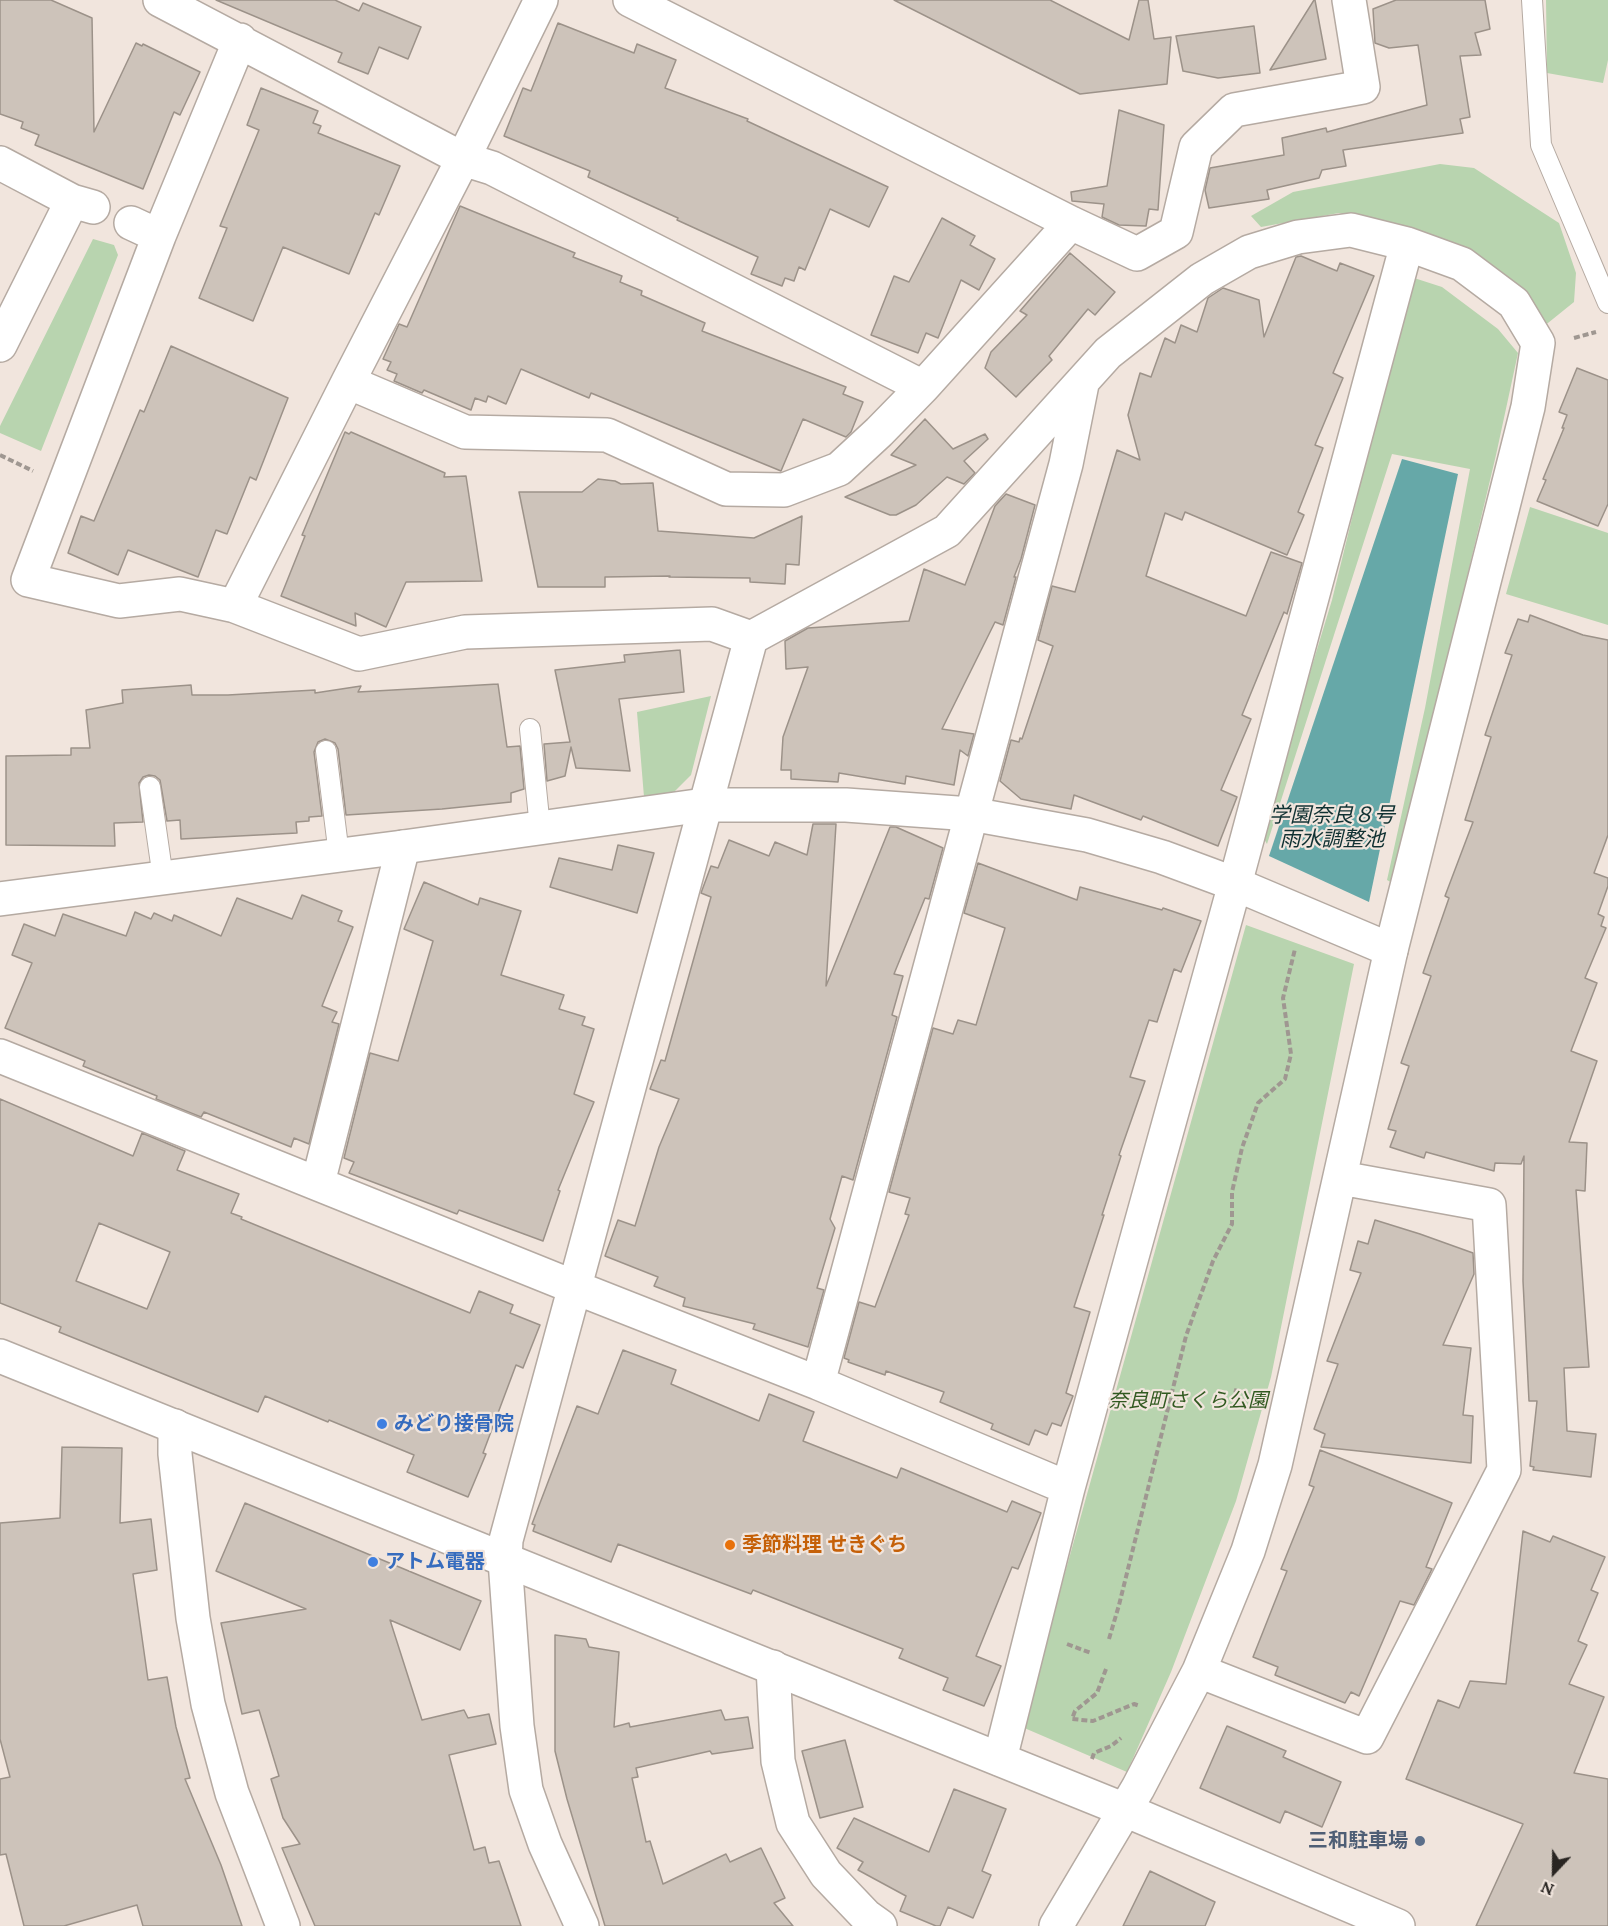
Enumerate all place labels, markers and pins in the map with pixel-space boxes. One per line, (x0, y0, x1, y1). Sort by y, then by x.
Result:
place label: みどり接骨院 (394, 1412, 514, 1436)
marker: みどり接骨院 (375, 1417, 389, 1431)
place label: 季節料理 せきぐち (742, 1533, 907, 1557)
marker: 季節料理 せきぐち (723, 1538, 737, 1552)
place label: アトム電器 (385, 1550, 485, 1574)
marker: アトム電器 (366, 1555, 380, 1569)
place label: 三和駐車場 (1308, 1829, 1408, 1853)
marker: 三和駐車場 (1413, 1834, 1427, 1848)

